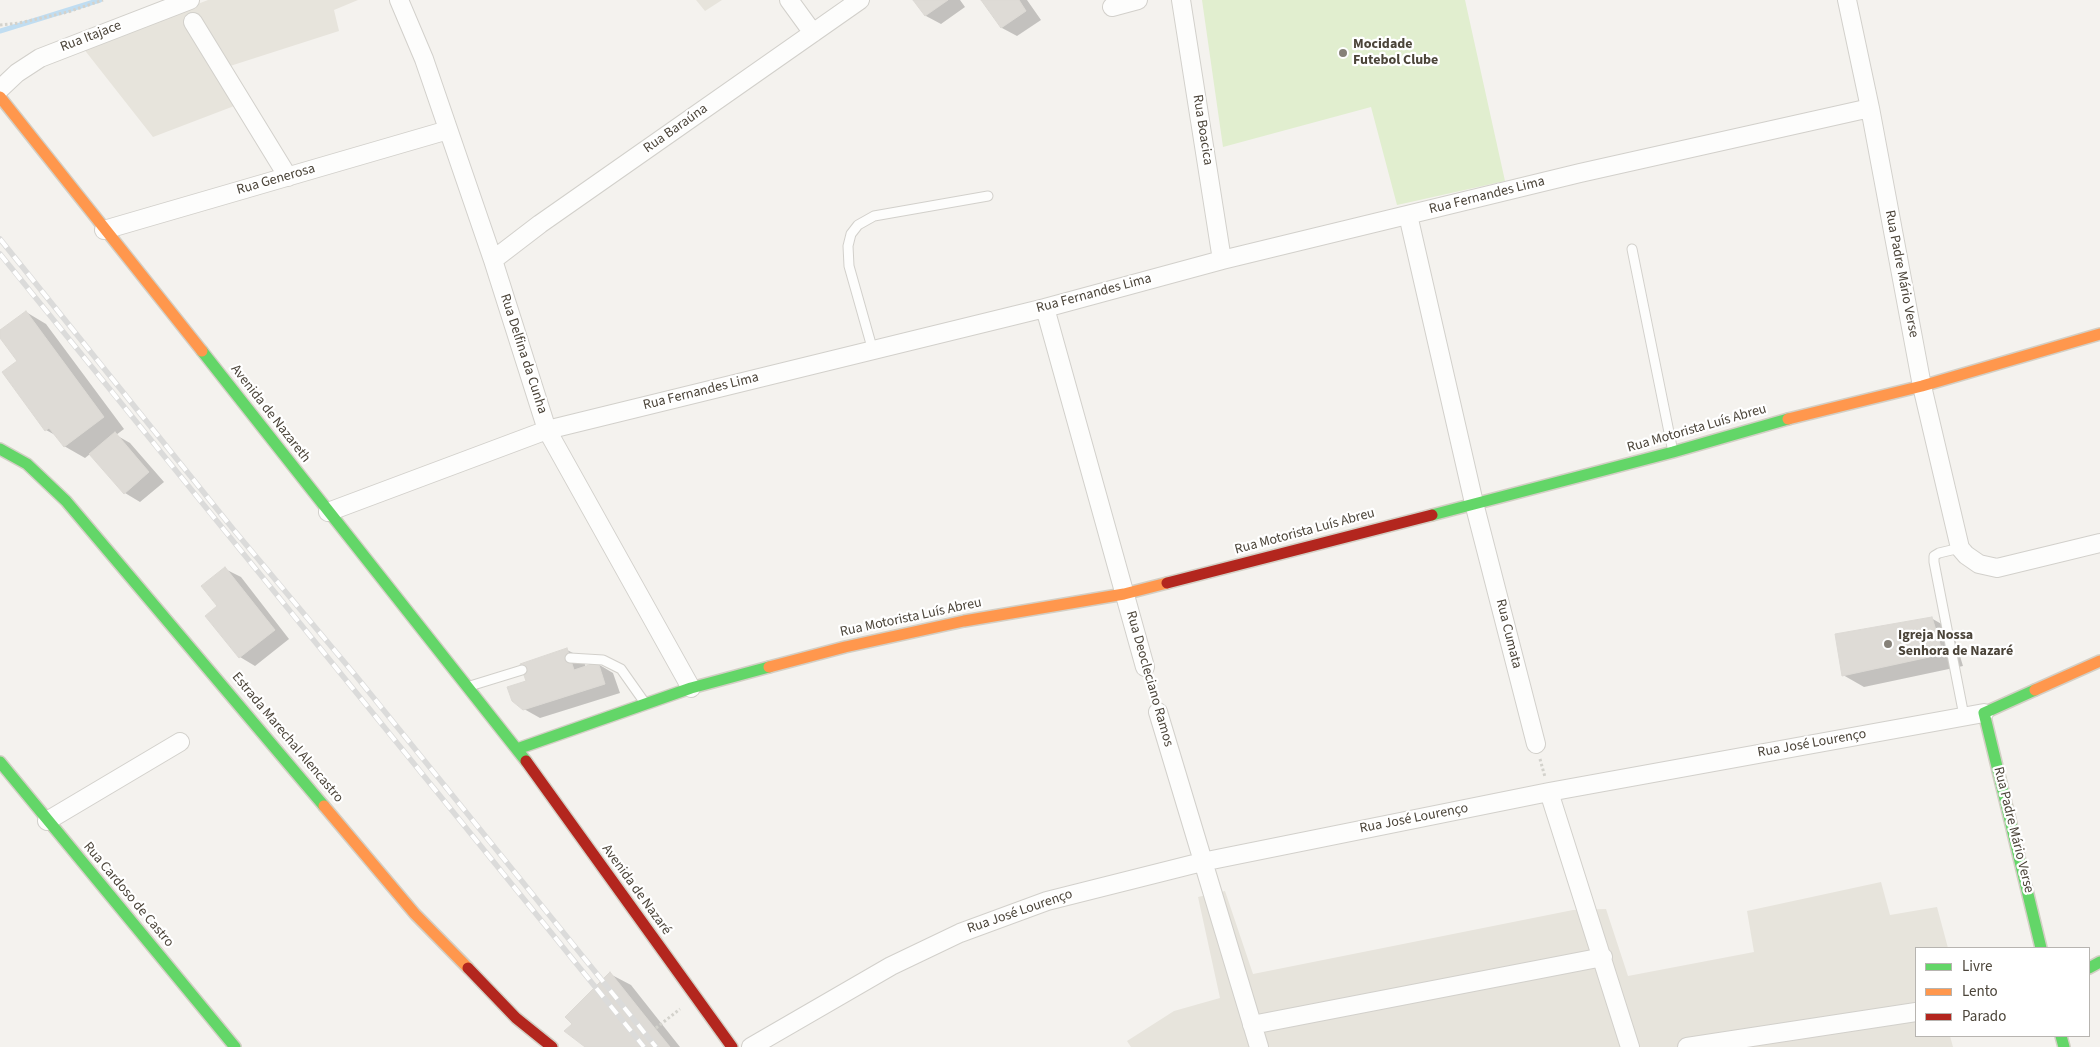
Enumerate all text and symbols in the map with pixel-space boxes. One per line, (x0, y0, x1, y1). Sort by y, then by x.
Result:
street label: Rua Itajace (58, 18, 124, 56)
place label: Mocidade Futebol Clube (1353, 37, 1438, 70)
marker: Mocidade Futebol Clube (1337, 47, 1349, 59)
street label: Rua Boacica (1188, 94, 1216, 166)
street label: Rua Baraúna (641, 101, 711, 157)
street label: Rua Generosa (235, 161, 317, 199)
street label: Rua Fernandes Lima (1427, 174, 1547, 218)
street label: Rua Padre Mário Verse (1880, 209, 1922, 339)
street label: Rua Fernandes Lima (1035, 271, 1153, 317)
street label: Rua Delfina da Cunha (496, 292, 550, 416)
street label: Avenida de Nazareth (226, 362, 314, 466)
street label: Rua Fernandes Lima (641, 370, 761, 414)
street label: Rua Motorista Luís Abreu (1625, 401, 1769, 457)
street label: Rua Motorista Luís Abreu (1233, 505, 1377, 559)
street label: Rua Motorista Luís Abreu (839, 595, 983, 641)
street label: Rua Cumata (1491, 598, 1525, 670)
street label: Rua Deocleciano Ramos (1122, 609, 1176, 749)
place label: Igreja Nossa Senhora de Nazaré (1898, 628, 2013, 660)
marker: Igreja Nossa Senhora de Nazaré (1882, 638, 1894, 650)
street label: Estrada Marechal Alencastro (228, 669, 346, 807)
street label: Rua José Lourenço (1756, 726, 1868, 762)
street label: Rua Padre Mário Verse (1989, 765, 2037, 895)
street label: Rua José Lourenço (1358, 800, 1470, 838)
street label: Rua Cardoso de Castro (79, 839, 177, 951)
street label: Avenida de Nazaré (598, 842, 674, 938)
street label: Rua José Lourenço (965, 886, 1075, 938)
legend (1915, 947, 2090, 1037)
text: Livre (1962, 956, 1992, 977)
text: Lento (1962, 981, 1998, 1002)
text: Parado (1962, 1006, 2006, 1027)

